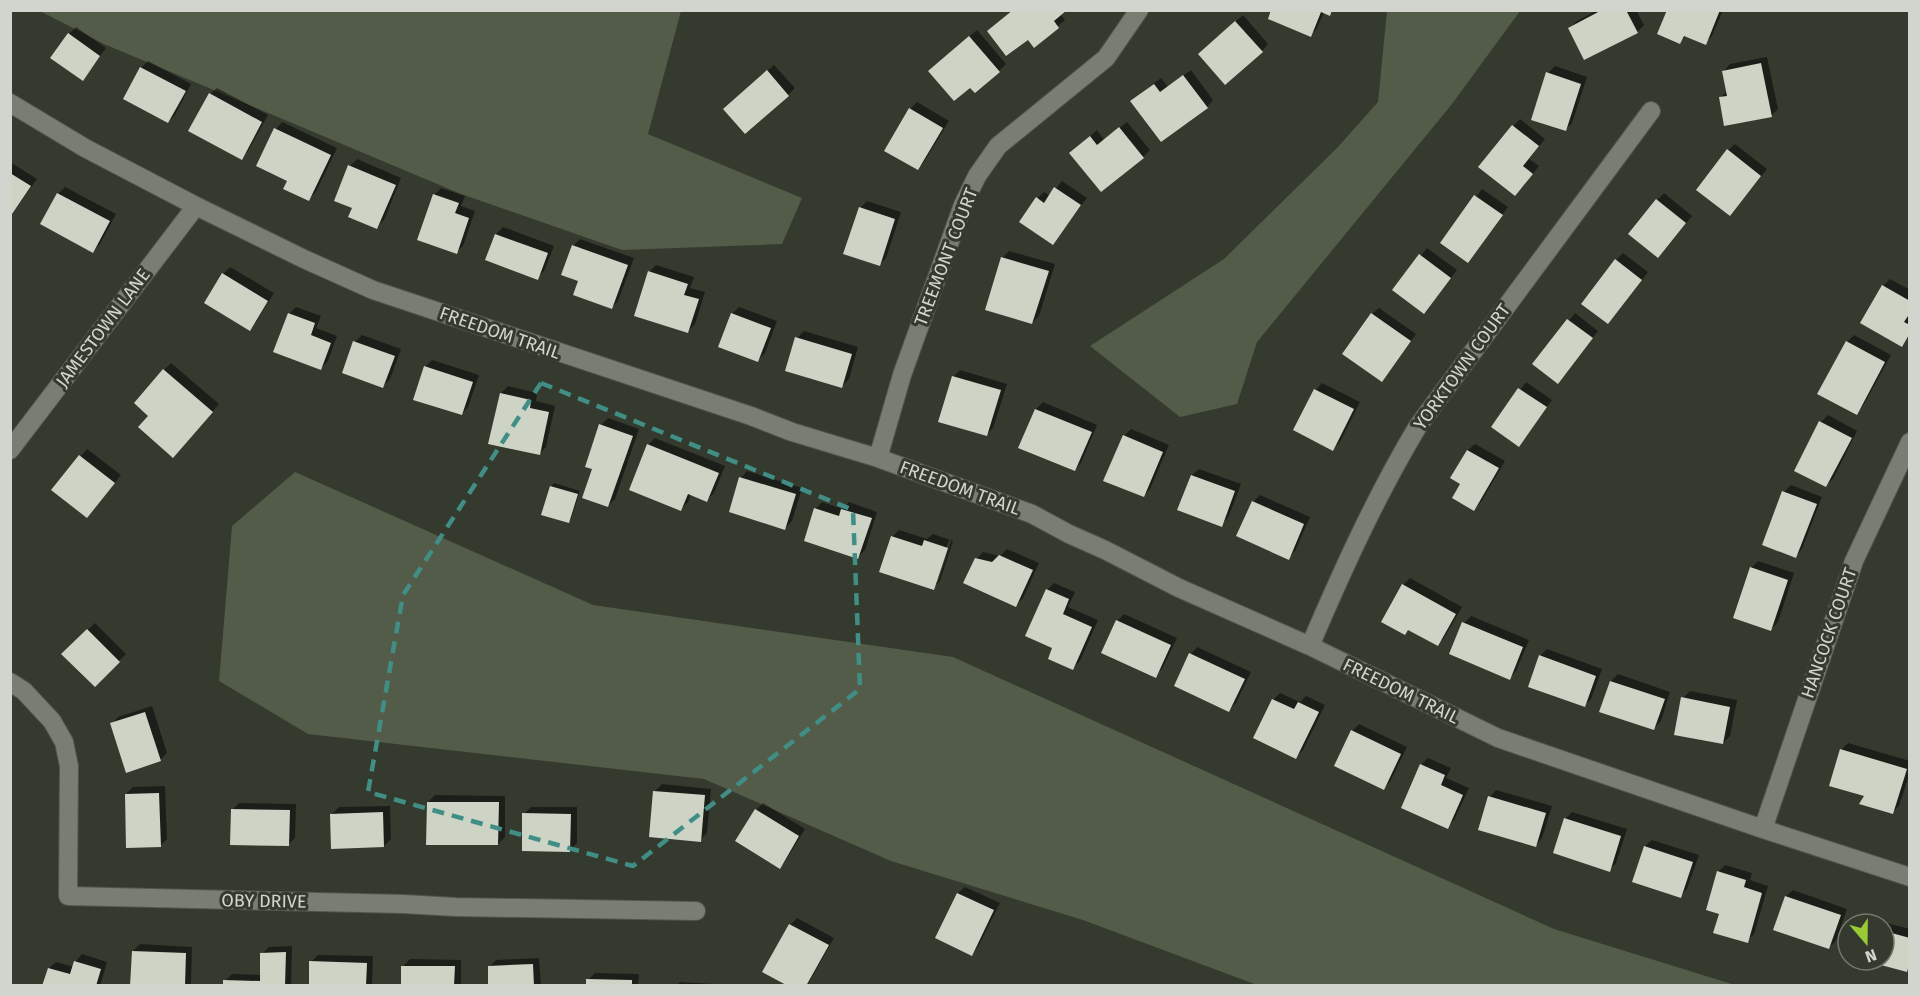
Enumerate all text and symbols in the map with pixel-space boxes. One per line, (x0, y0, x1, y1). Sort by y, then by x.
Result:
street label: TREEMONT COURT (910, 184, 983, 329)
street label: JAMESTOWN LANE (51, 264, 155, 392)
street label: YORKTOWN COURT (1409, 299, 1515, 434)
street label: FREEDOM TRAIL (437, 302, 563, 364)
street label: FREEDOM TRAIL (897, 456, 1023, 520)
street label: HANCOCK COURT (1796, 564, 1862, 701)
street label: FREEDOM TRAIL (1339, 653, 1463, 729)
street label: OBY DRIVE (221, 889, 307, 913)
north arrow (1836, 912, 1896, 972)
text: N (1863, 945, 1879, 966)

